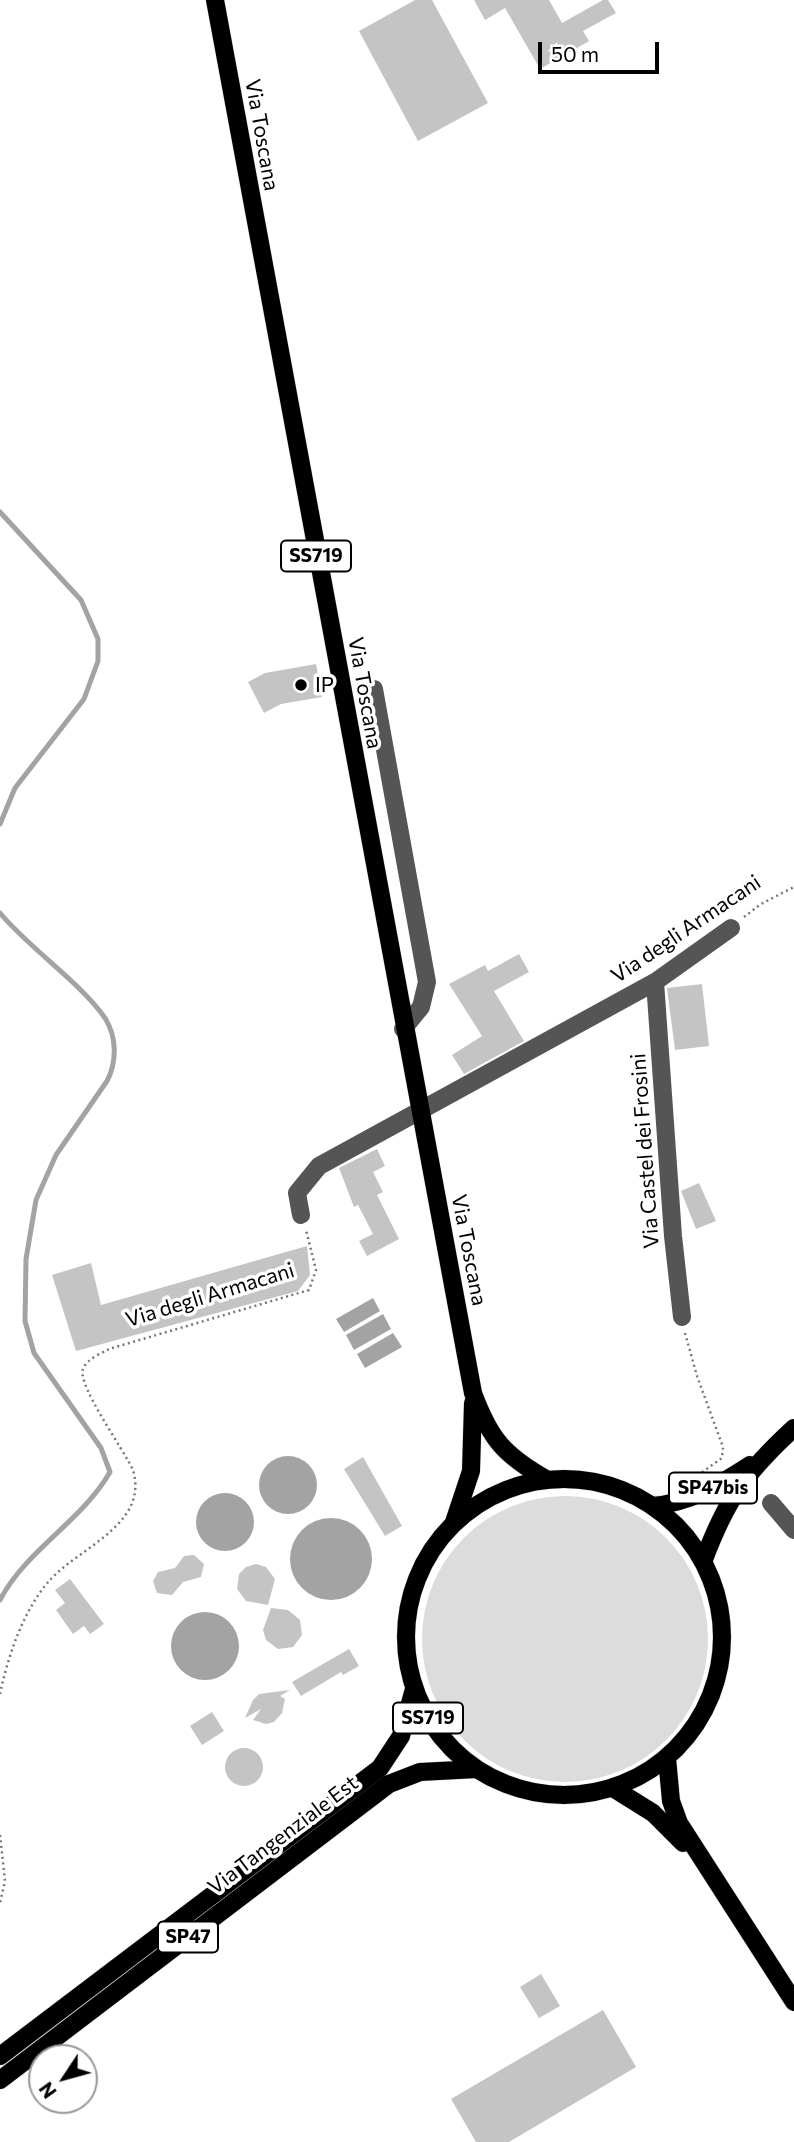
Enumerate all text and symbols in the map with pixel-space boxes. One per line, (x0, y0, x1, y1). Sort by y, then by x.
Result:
scale bar (542, 28, 663, 72)
text: 50 m (551, 41, 599, 66)
street label: Via Toscana (240, 77, 284, 193)
road number: SS719 (281, 540, 351, 572)
street label: Via Toscana (343, 635, 387, 751)
place label: IP (315, 672, 334, 698)
marker: IP (293, 677, 309, 693)
street label: Via degli Armacani (606, 870, 766, 988)
street label: Via Castel dei Frosini (626, 1053, 664, 1249)
street label: Via Toscana (446, 1192, 492, 1308)
street label: Via degli Armacani (123, 1257, 297, 1333)
road number: SP47bis (669, 1472, 757, 1504)
road number: SS719 (393, 1702, 463, 1734)
street label: Via Tangenziale Est (203, 1770, 363, 1900)
road number: SP47 (158, 1922, 218, 1952)
north arrow (28, 2044, 98, 2114)
text: N (34, 2078, 61, 2103)

